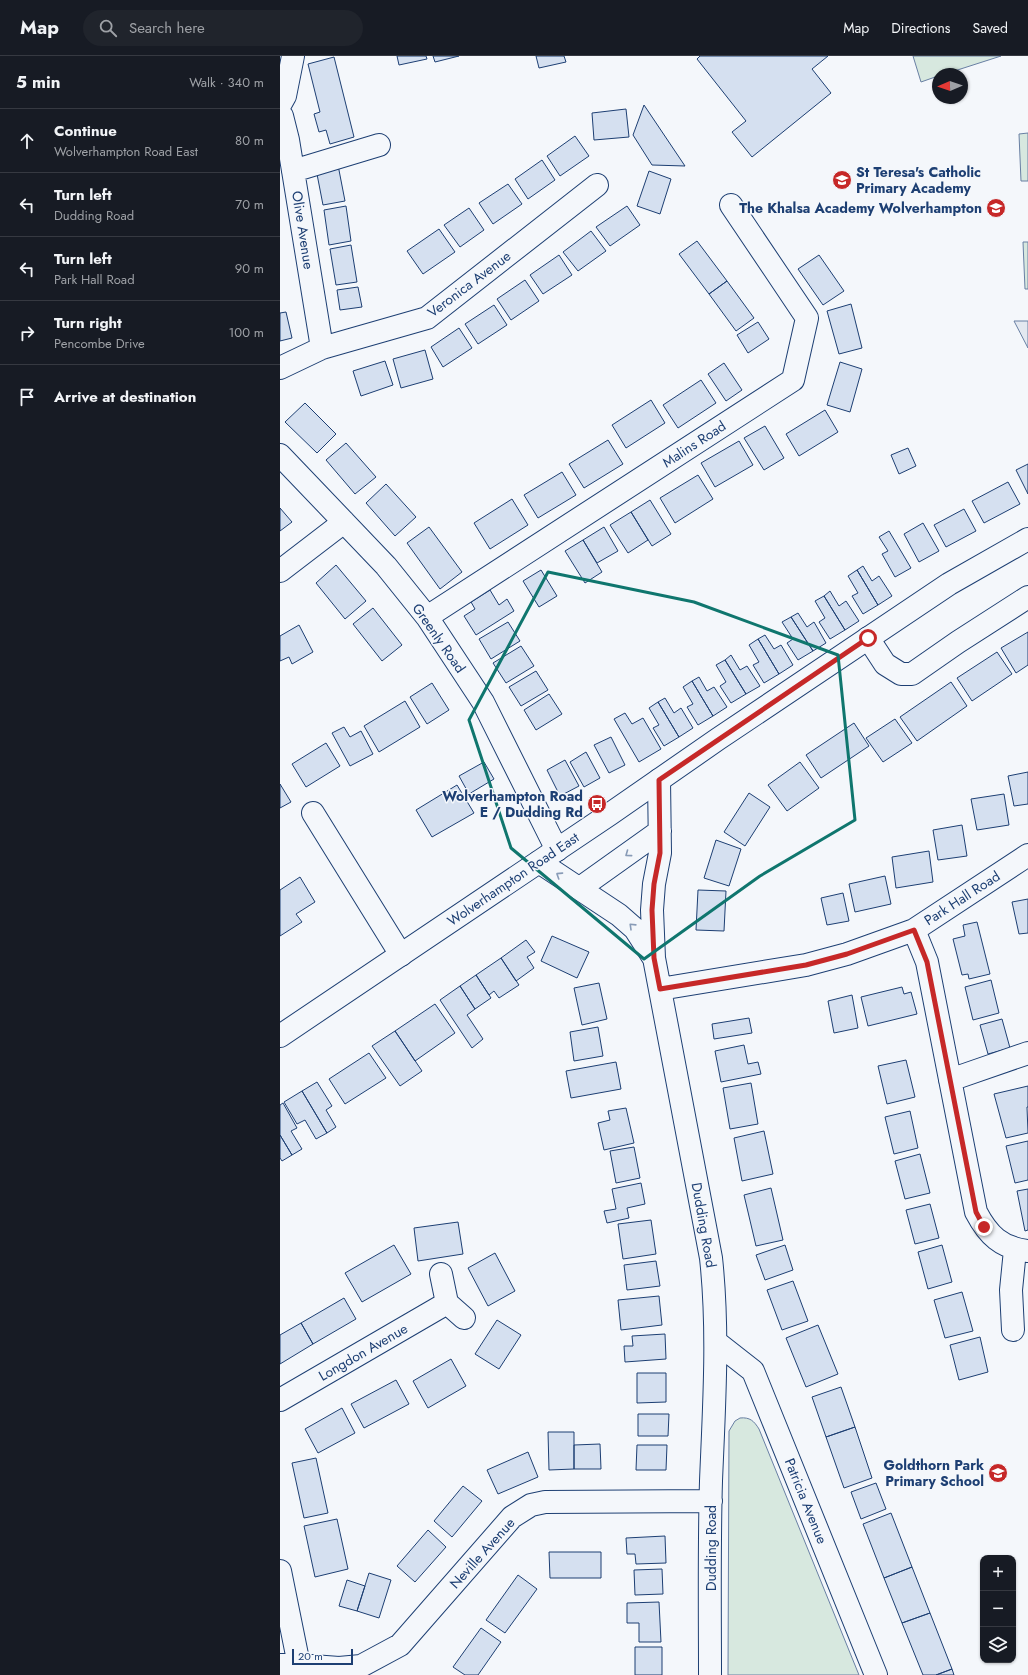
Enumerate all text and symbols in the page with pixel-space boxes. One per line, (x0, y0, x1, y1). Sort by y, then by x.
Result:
search box (83, 10, 363, 46)
text: Map (20, 14, 59, 41)
icon: search (97, 17, 119, 39)
text: Search here (129, 17, 205, 39)
text: Map (843, 18, 869, 38)
text: Directions (891, 18, 951, 38)
text: Saved (973, 18, 1008, 38)
north arrow (932, 68, 968, 104)
text: 5 min (16, 70, 60, 94)
text: Walk · 340 m (189, 73, 264, 92)
text: Continue (54, 120, 117, 142)
icon: ahead (16, 130, 38, 152)
text: 80 m (235, 131, 264, 150)
text: Wolverhampton Road East (54, 142, 198, 161)
place label: St Teresa's Catholic Primary Academy (856, 162, 981, 198)
school or university icon: St Teresa's Catholic Primary Academy (831, 169, 853, 191)
text: Turn left (54, 184, 112, 206)
street label: Olive Avenue (287, 189, 319, 271)
icon: left (16, 194, 38, 216)
text: 70 m (235, 195, 264, 214)
school or university icon: The Khalsa Academy Wolverhampton (985, 197, 1007, 219)
place label: The Khalsa Academy Wolverhampton (739, 198, 982, 218)
text: Dudding Road (54, 206, 134, 225)
street label: Veronica Avenue (423, 246, 515, 322)
text: Turn left (54, 248, 112, 270)
icon: left (16, 258, 38, 280)
text: 90 m (235, 259, 264, 278)
text: Park Hall Road (54, 270, 135, 289)
text: Turn right (54, 312, 122, 334)
icon: right (16, 322, 38, 344)
text: 100 m (229, 323, 264, 342)
text: Pencombe Drive (54, 334, 145, 353)
icon: arrive (16, 386, 38, 408)
text: Arrive at destination (54, 386, 196, 408)
street label: Malins Road (658, 416, 730, 472)
street label: Greenly Road (408, 599, 470, 677)
route start (859, 629, 877, 647)
place label: Wolverhampton Road E / Dudding Rd (442, 786, 583, 822)
bus stop icon: Wolverhampton Road E / Dudding Rd (586, 793, 608, 815)
street label: Wolverhampton Road East (443, 827, 583, 931)
one-way arrow (625, 849, 632, 857)
street label: Park Hall Road (920, 866, 1004, 930)
one-way arrow (557, 873, 564, 880)
one-way arrow (629, 923, 637, 931)
street label: Dudding Road (687, 1181, 721, 1269)
route end (975, 1218, 993, 1236)
street label: Longdon Avenue (315, 1318, 411, 1386)
street label: Patricia Avenue (780, 1455, 832, 1547)
place label: Goldthorn Park Primary School (884, 1455, 984, 1491)
school or university icon: Goldthorn Park Primary School (987, 1462, 1009, 1484)
street label: Dudding Road (701, 1505, 721, 1591)
street label: Neville Avenue (445, 1513, 519, 1593)
map controls (980, 1555, 1016, 1663)
button: + (980, 1555, 1016, 1591)
button: − (980, 1591, 1016, 1627)
button: layers (980, 1627, 1016, 1663)
scale bar (292, 1647, 353, 1666)
text: 20 m (298, 1648, 323, 1664)

